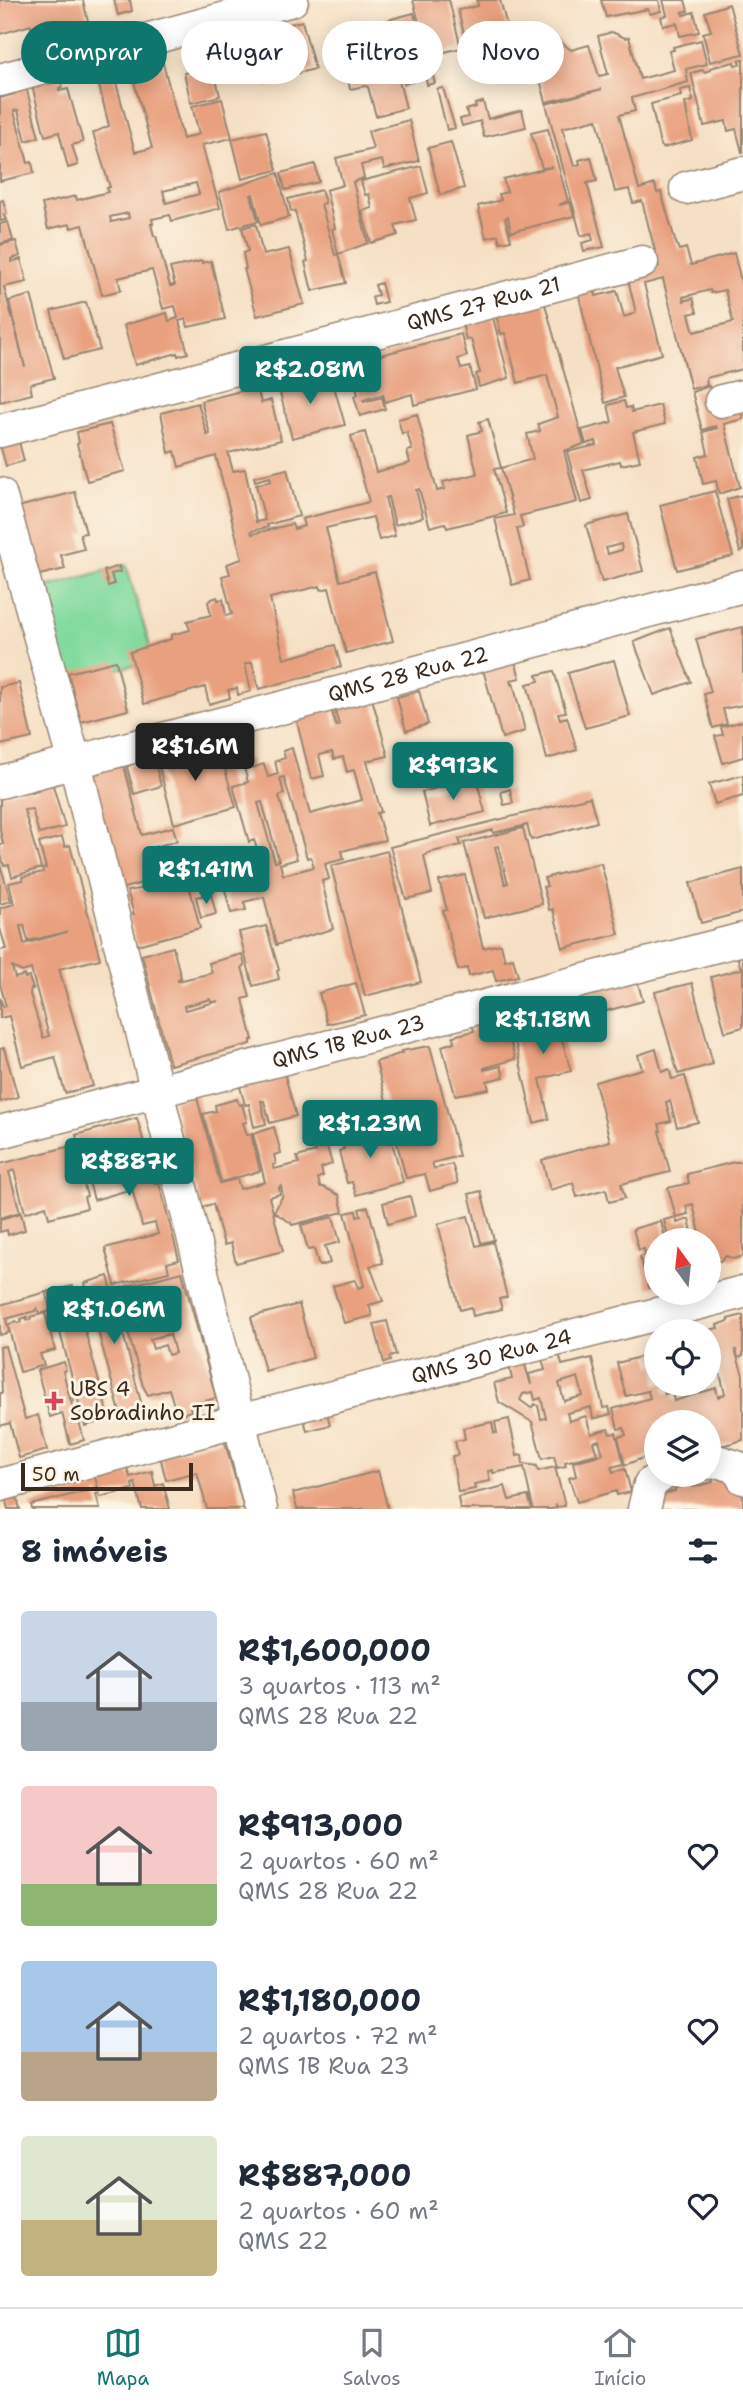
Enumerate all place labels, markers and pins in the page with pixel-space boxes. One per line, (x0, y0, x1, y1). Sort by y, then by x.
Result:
pin: R$2.08M (245, 346, 375, 406)
pin: R$1.6M (138, 724, 252, 783)
pin: R$913K (396, 742, 510, 802)
pin: R$1.41M (141, 846, 271, 906)
pin: R$1.18M (478, 996, 608, 1056)
pin: R$1.23M (305, 1100, 435, 1160)
pin: R$887K (72, 1138, 186, 1198)
pin: R$1.06M (49, 1286, 179, 1346)
place label: UBS 4 Sobradinho II (70, 1375, 215, 1427)
marker: UBS 4 Sobradinho II (44, 1391, 64, 1411)

